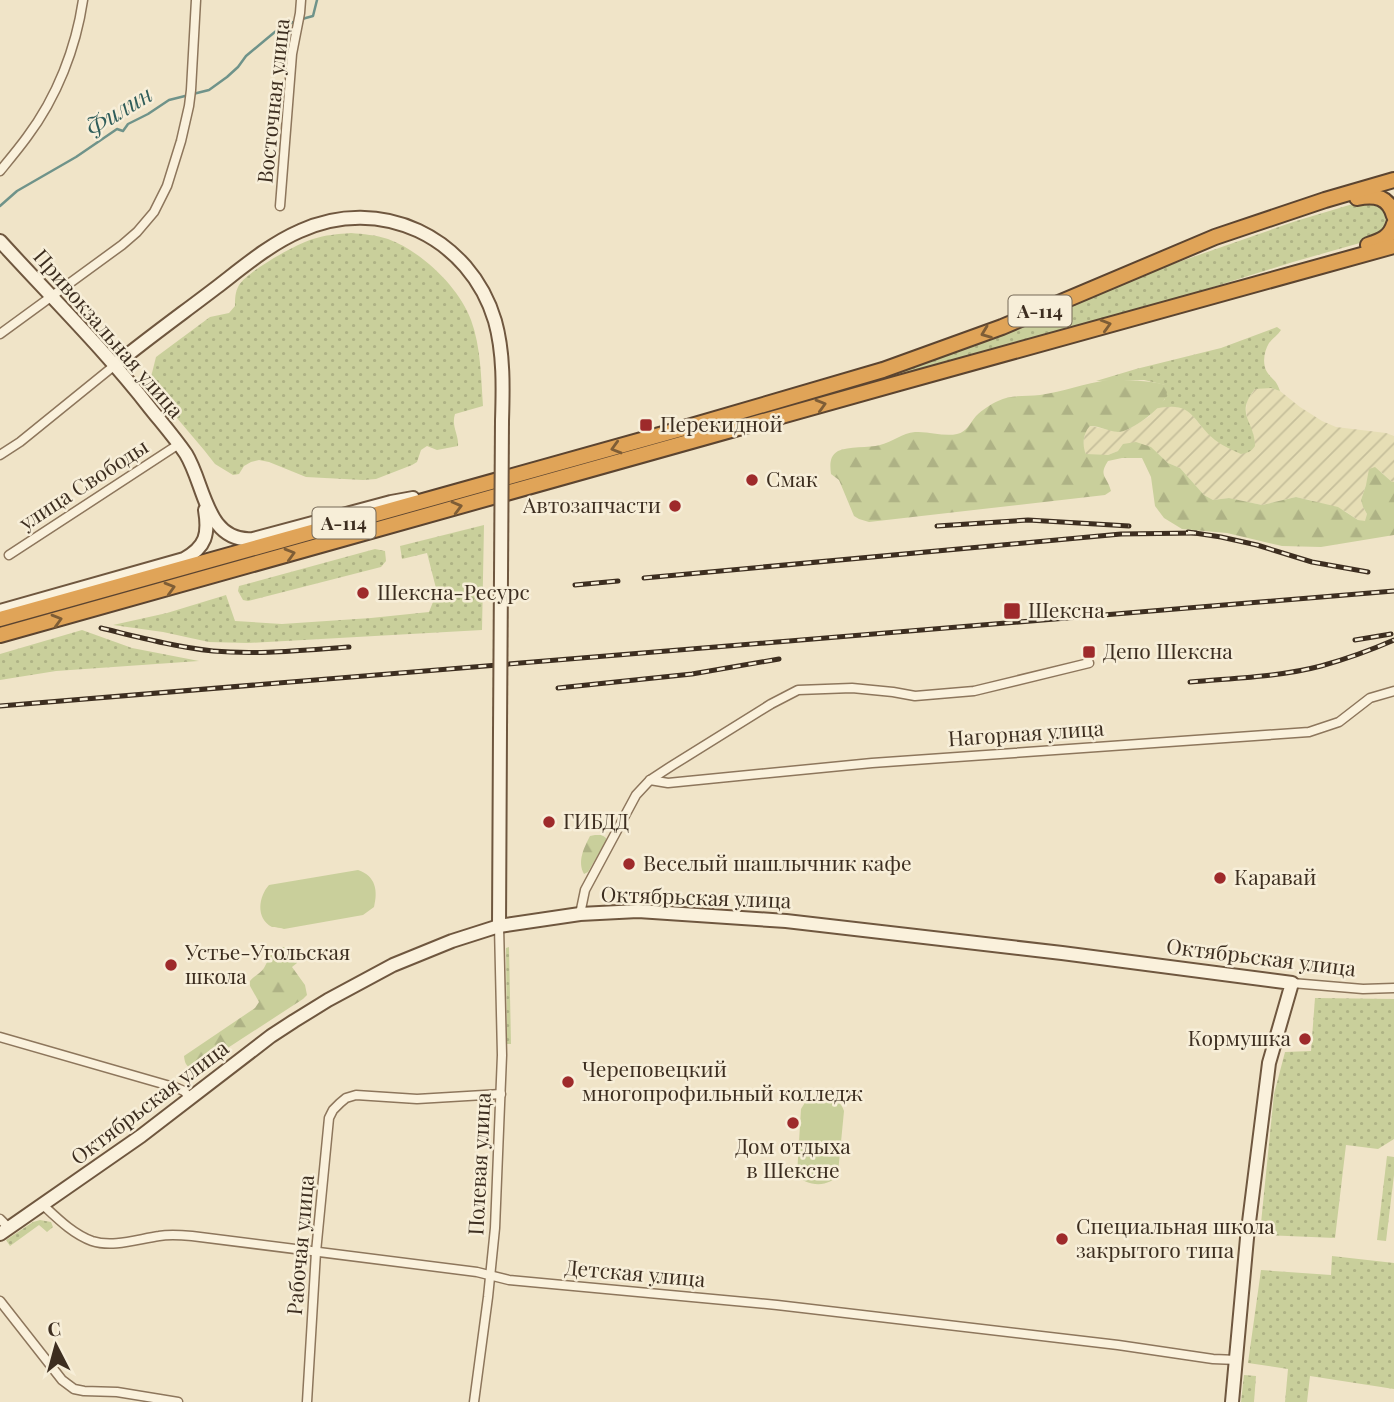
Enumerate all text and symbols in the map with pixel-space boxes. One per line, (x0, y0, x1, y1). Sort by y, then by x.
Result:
street label: Восточная улица (249, 17, 295, 185)
water label: Филин (79, 78, 158, 142)
street label: Привокзальная улица (28, 242, 191, 424)
road number: А-114 (1009, 296, 1072, 326)
one-way arrow (1100, 319, 1112, 334)
one-way arrow (981, 324, 993, 338)
one-way arrow (815, 399, 827, 414)
place label: Перекидной (660, 409, 783, 437)
marker: Перекидной (638, 417, 654, 433)
street label: улица Свободы (12, 431, 153, 536)
one-way arrow (610, 439, 622, 454)
place label: Смак (766, 464, 818, 492)
marker: Смак (744, 472, 760, 488)
place label: Автозапчасти (522, 490, 661, 518)
marker: Автозапчасти (667, 498, 683, 514)
one-way arrow (450, 500, 462, 515)
road number: А-114 (312, 508, 376, 538)
one-way arrow (284, 547, 296, 562)
place label: Шексна-Ресурс (377, 577, 530, 605)
one-way arrow (163, 582, 175, 596)
marker: Шексна-Ресурс (355, 585, 371, 601)
place label: Шексна (1028, 595, 1105, 623)
marker: Шексна (1002, 601, 1022, 621)
one-way arrow (51, 613, 63, 628)
place label: Депо Шексна (1103, 636, 1233, 664)
marker: Депо Шексна (1081, 644, 1097, 660)
street label: Нагорная улица (947, 713, 1105, 751)
place label: ГИБДД (563, 806, 629, 834)
marker: ГИБДД (541, 814, 557, 830)
place label: Веселый шашлычник кафе (643, 848, 912, 876)
marker: Веселый шашлычник кафе (621, 856, 637, 872)
place label: Каравай (1234, 862, 1316, 890)
marker: Каравай (1212, 870, 1228, 886)
street label: Октябрьская улица (600, 879, 792, 913)
street label: Октябрьская улица (1165, 931, 1358, 982)
place label: Устье-Угольская школа (184, 937, 350, 989)
marker: Устье-Угольская школа (163, 957, 179, 973)
place label: Кормушка (1188, 1023, 1292, 1051)
marker: Кормушка (1297, 1031, 1313, 1047)
street label: Октябрьская улица (64, 1033, 234, 1170)
place label: Череповецкий многопрофильный колледж (582, 1054, 863, 1106)
marker: Череповецкий многопрофильный колледж (560, 1074, 576, 1090)
street label: Полевая улица (460, 1091, 496, 1236)
marker: Дом отдыха в Шекснe (785, 1115, 801, 1131)
place label: Дом отдыха в Шекснe (735, 1131, 851, 1183)
street label: Рабочая улица (279, 1173, 319, 1316)
place label: Специальная школа закрытого типа (1076, 1211, 1275, 1263)
marker: Специальная школа закрытого типа (1054, 1231, 1070, 1247)
street label: Детская улица (564, 1252, 707, 1292)
north arrow (21, 1311, 91, 1381)
text: С (46, 1314, 62, 1342)

